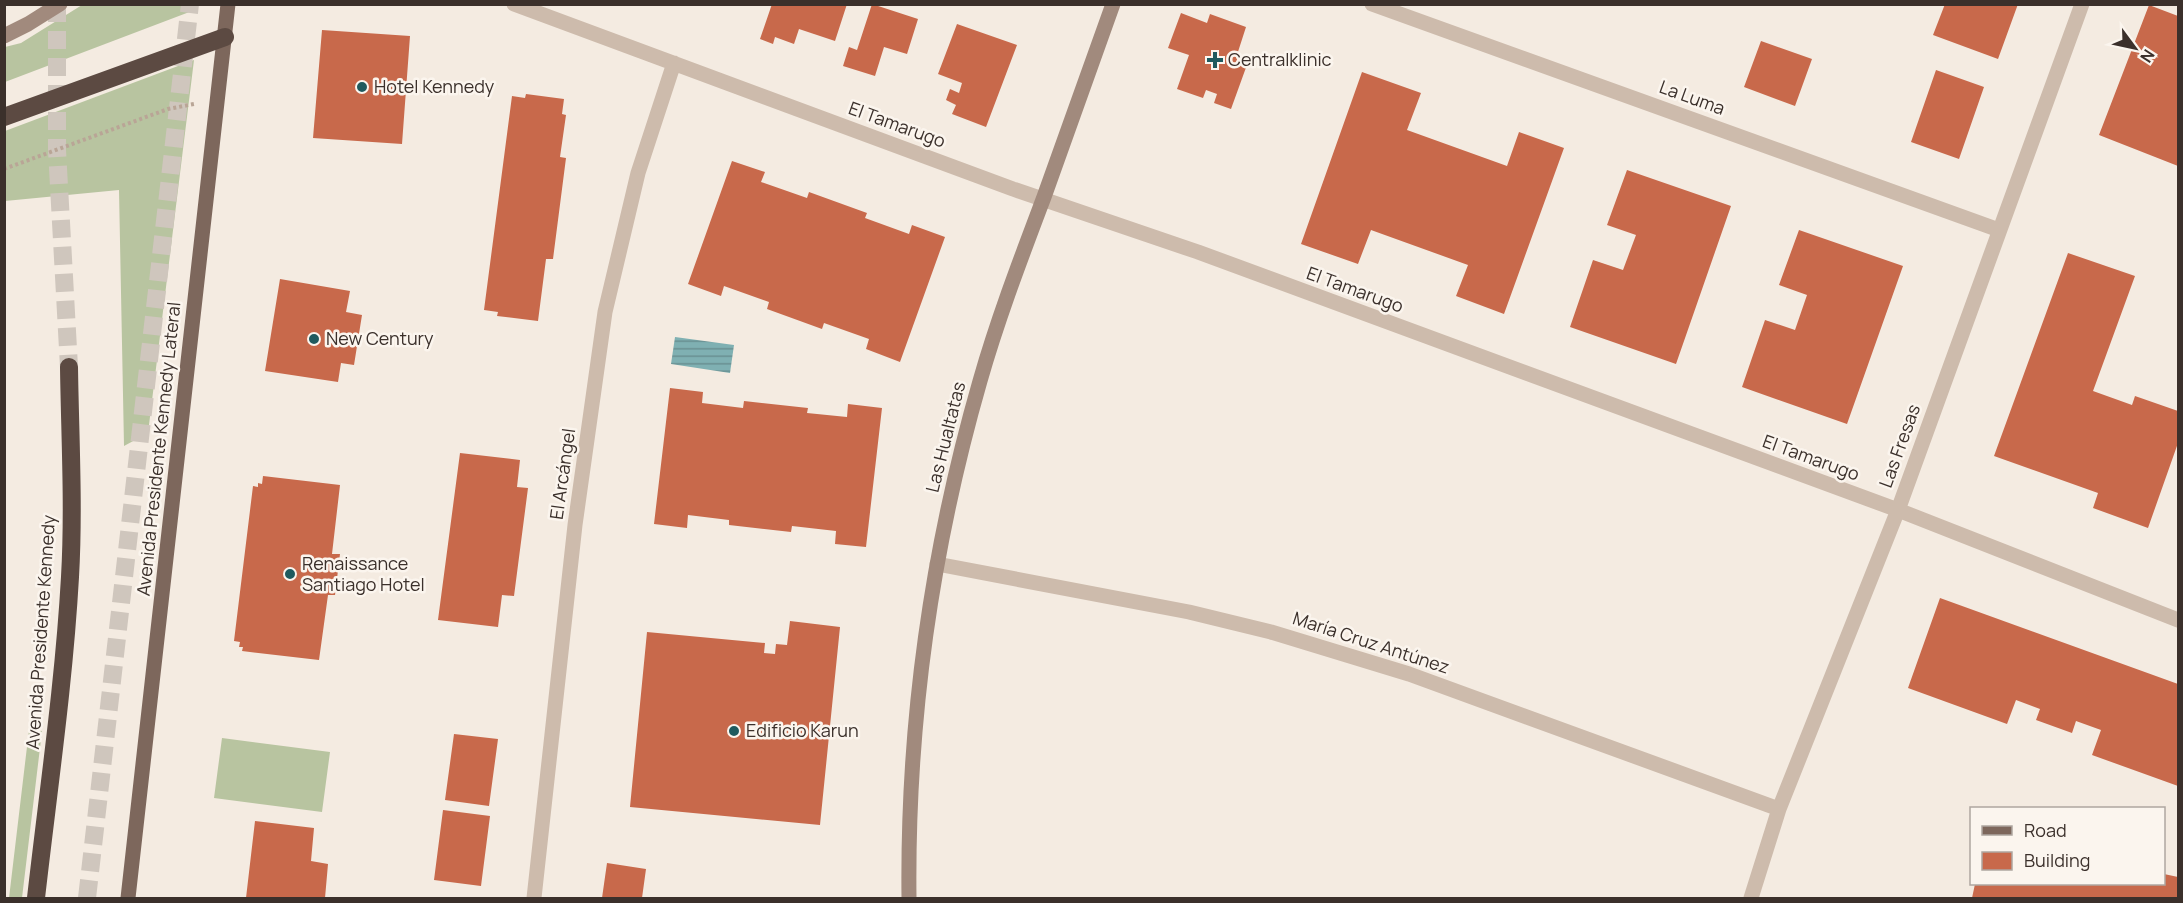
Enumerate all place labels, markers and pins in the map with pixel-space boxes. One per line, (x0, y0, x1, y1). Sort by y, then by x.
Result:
place label: Centralklinic (1228, 47, 1332, 71)
marker: Centralklinic (1206, 51, 1224, 69)
place label: Hotel Kennedy (374, 74, 495, 98)
marker: Hotel Kennedy (355, 80, 369, 94)
place label: New Century (326, 326, 434, 350)
marker: New Century (307, 332, 321, 346)
place label: Renaissance Santiago Hotel (302, 551, 425, 596)
marker: Renaissance Santiago Hotel (283, 567, 297, 581)
place label: Edificio Karun (746, 718, 859, 742)
marker: Edificio Karun (727, 724, 741, 738)

